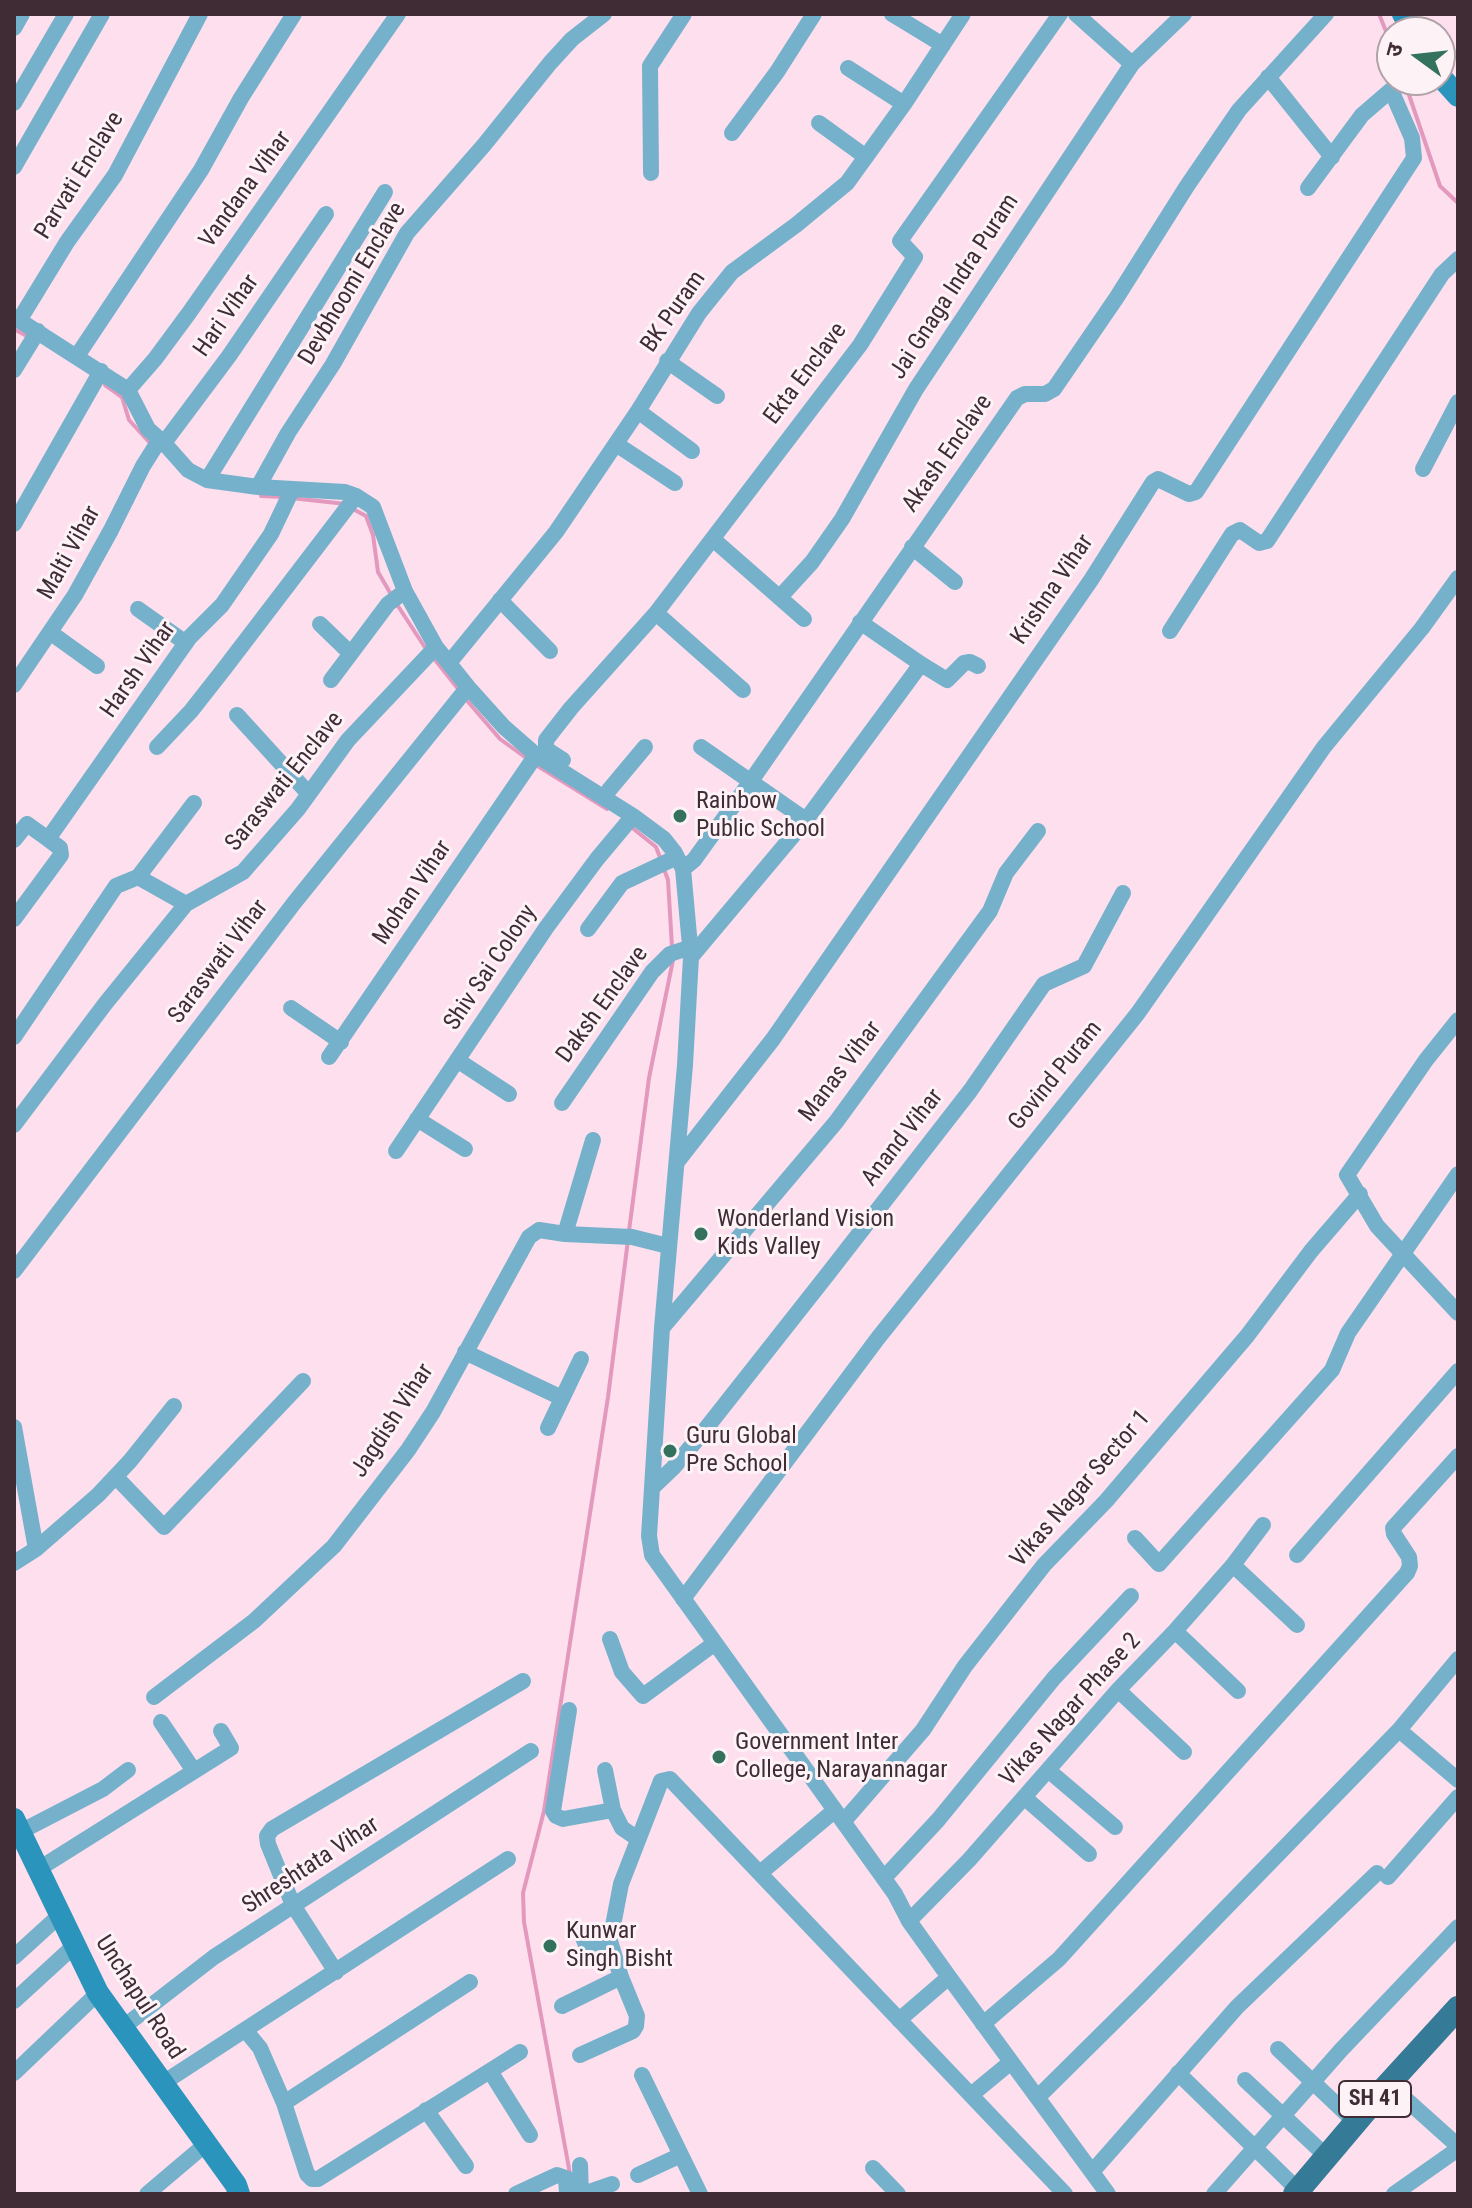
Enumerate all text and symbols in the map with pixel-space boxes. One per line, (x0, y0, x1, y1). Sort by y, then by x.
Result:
north arrow (1376, 16, 1456, 96)
text: उ (1381, 41, 1408, 60)
street label: Parvati Enclave (29, 107, 131, 245)
street label: Vandana Vihar (194, 126, 298, 254)
street label: Jai Gnaga Indra Puram (884, 189, 1026, 385)
street label: Devbhoomi Enclave (293, 198, 413, 370)
street label: BK Puram (636, 266, 712, 358)
street label: Hari Vihar (188, 269, 266, 363)
street label: Ekta Enclave (758, 318, 854, 430)
street label: Akash Enclave (897, 390, 999, 518)
street label: Malti Vihar (33, 501, 107, 605)
street label: Krishna Vihar (1006, 530, 1100, 650)
street label: Harsh Vihar (95, 616, 183, 724)
street label: Saraswati Enclave (220, 706, 350, 858)
place label: Rainbow Public School (696, 788, 825, 844)
marker: Rainbow Public School (671, 807, 689, 825)
street label: Mohan Vihar (368, 835, 458, 951)
street label: Saraswati Vihar (163, 894, 275, 1030)
street label: Shiv Sai Colony (438, 900, 544, 1036)
street label: Daksh Enclave (551, 941, 655, 1069)
street label: Manas Vihar (794, 1016, 888, 1128)
street label: Govind Puram (1003, 1016, 1109, 1136)
street label: Anand Vihar (856, 1084, 950, 1192)
place label: Wonderland Vision Kids Valley (717, 1206, 894, 1262)
marker: Wonderland Vision Kids Valley (692, 1225, 710, 1243)
street label: Jagdish Vihar (346, 1359, 440, 1483)
street label: Vikas Nagar Sector 1 (1005, 1405, 1157, 1573)
place label: Guru Global Pre School (686, 1423, 797, 1479)
marker: Guru Global Pre School (661, 1442, 679, 1460)
street label: Vikas Nagar Phase 2 (995, 1627, 1147, 1793)
place label: Government Inter College, Narayannagar (735, 1729, 947, 1785)
marker: Government Inter College, Narayannagar (710, 1748, 728, 1766)
street label: Shreshtata Vihar (237, 1811, 385, 1921)
place label: Kunwar Singh Bisht (566, 1918, 673, 1974)
street label: Unchapul Road (88, 1931, 190, 2065)
marker: Kunwar Singh Bisht (541, 1937, 559, 1955)
road number: SH 41 (1339, 2081, 1411, 2117)

